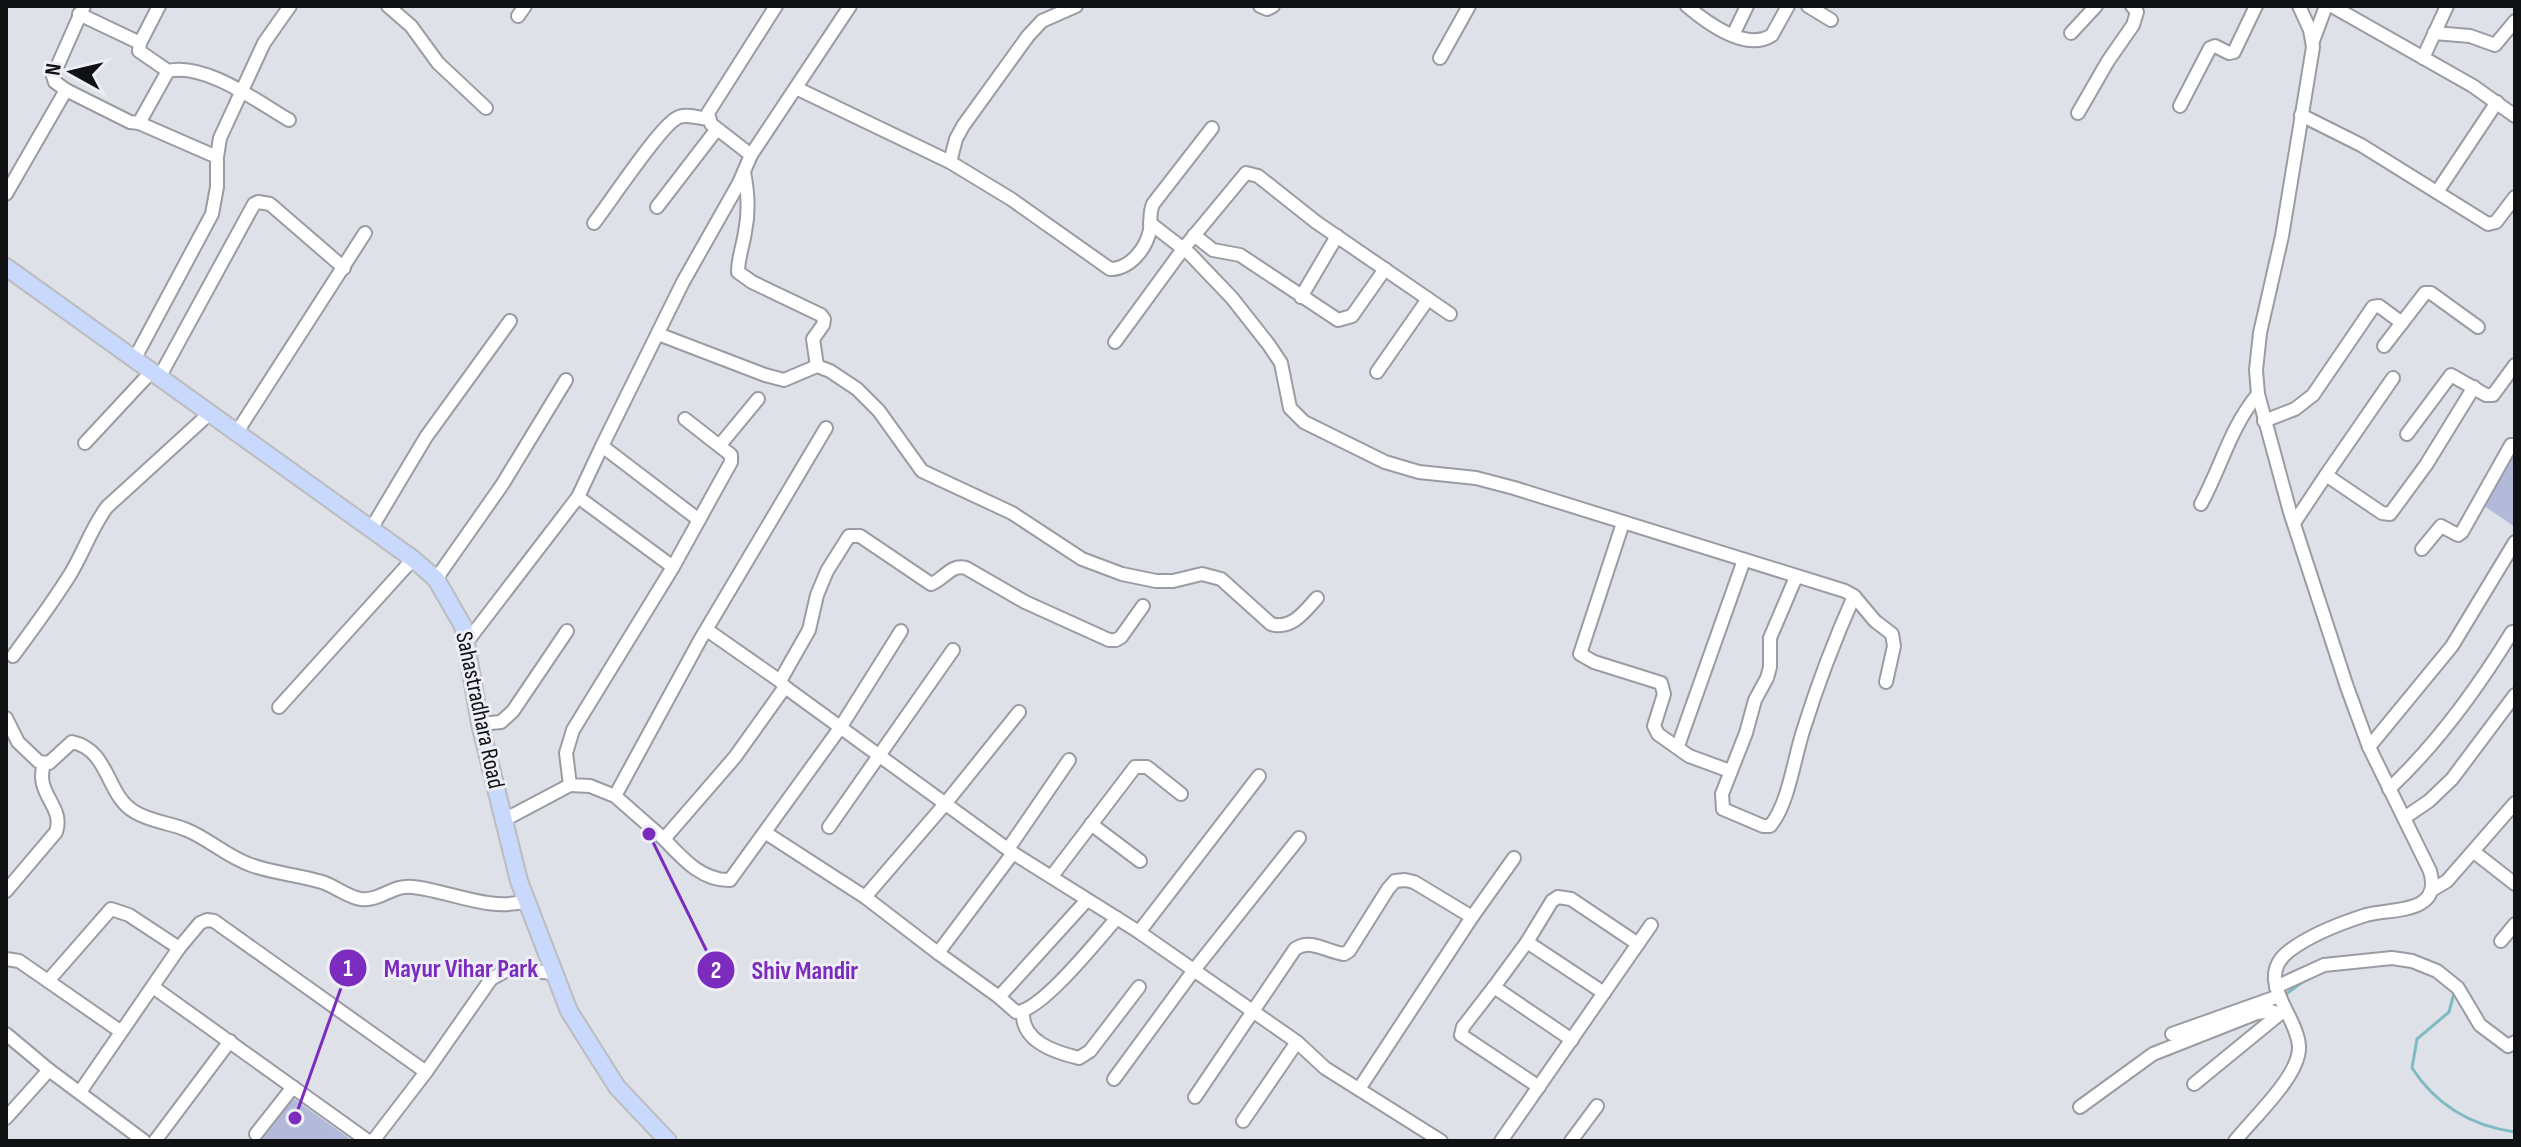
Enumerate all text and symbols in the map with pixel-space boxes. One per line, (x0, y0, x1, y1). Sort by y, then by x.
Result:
north arrow (32, 32, 112, 112)
text: N (39, 62, 68, 77)
street label: Sahastradhara Road (449, 629, 511, 791)
callout: Mayur Vihar Park (328, 943, 554, 993)
callout: Shiv Mandir (696, 945, 875, 995)
text: 1 (343, 954, 353, 983)
text: Mayur Vihar Park (384, 954, 538, 985)
text: 2 (711, 956, 721, 985)
text: Shiv Mandir (752, 956, 858, 987)

